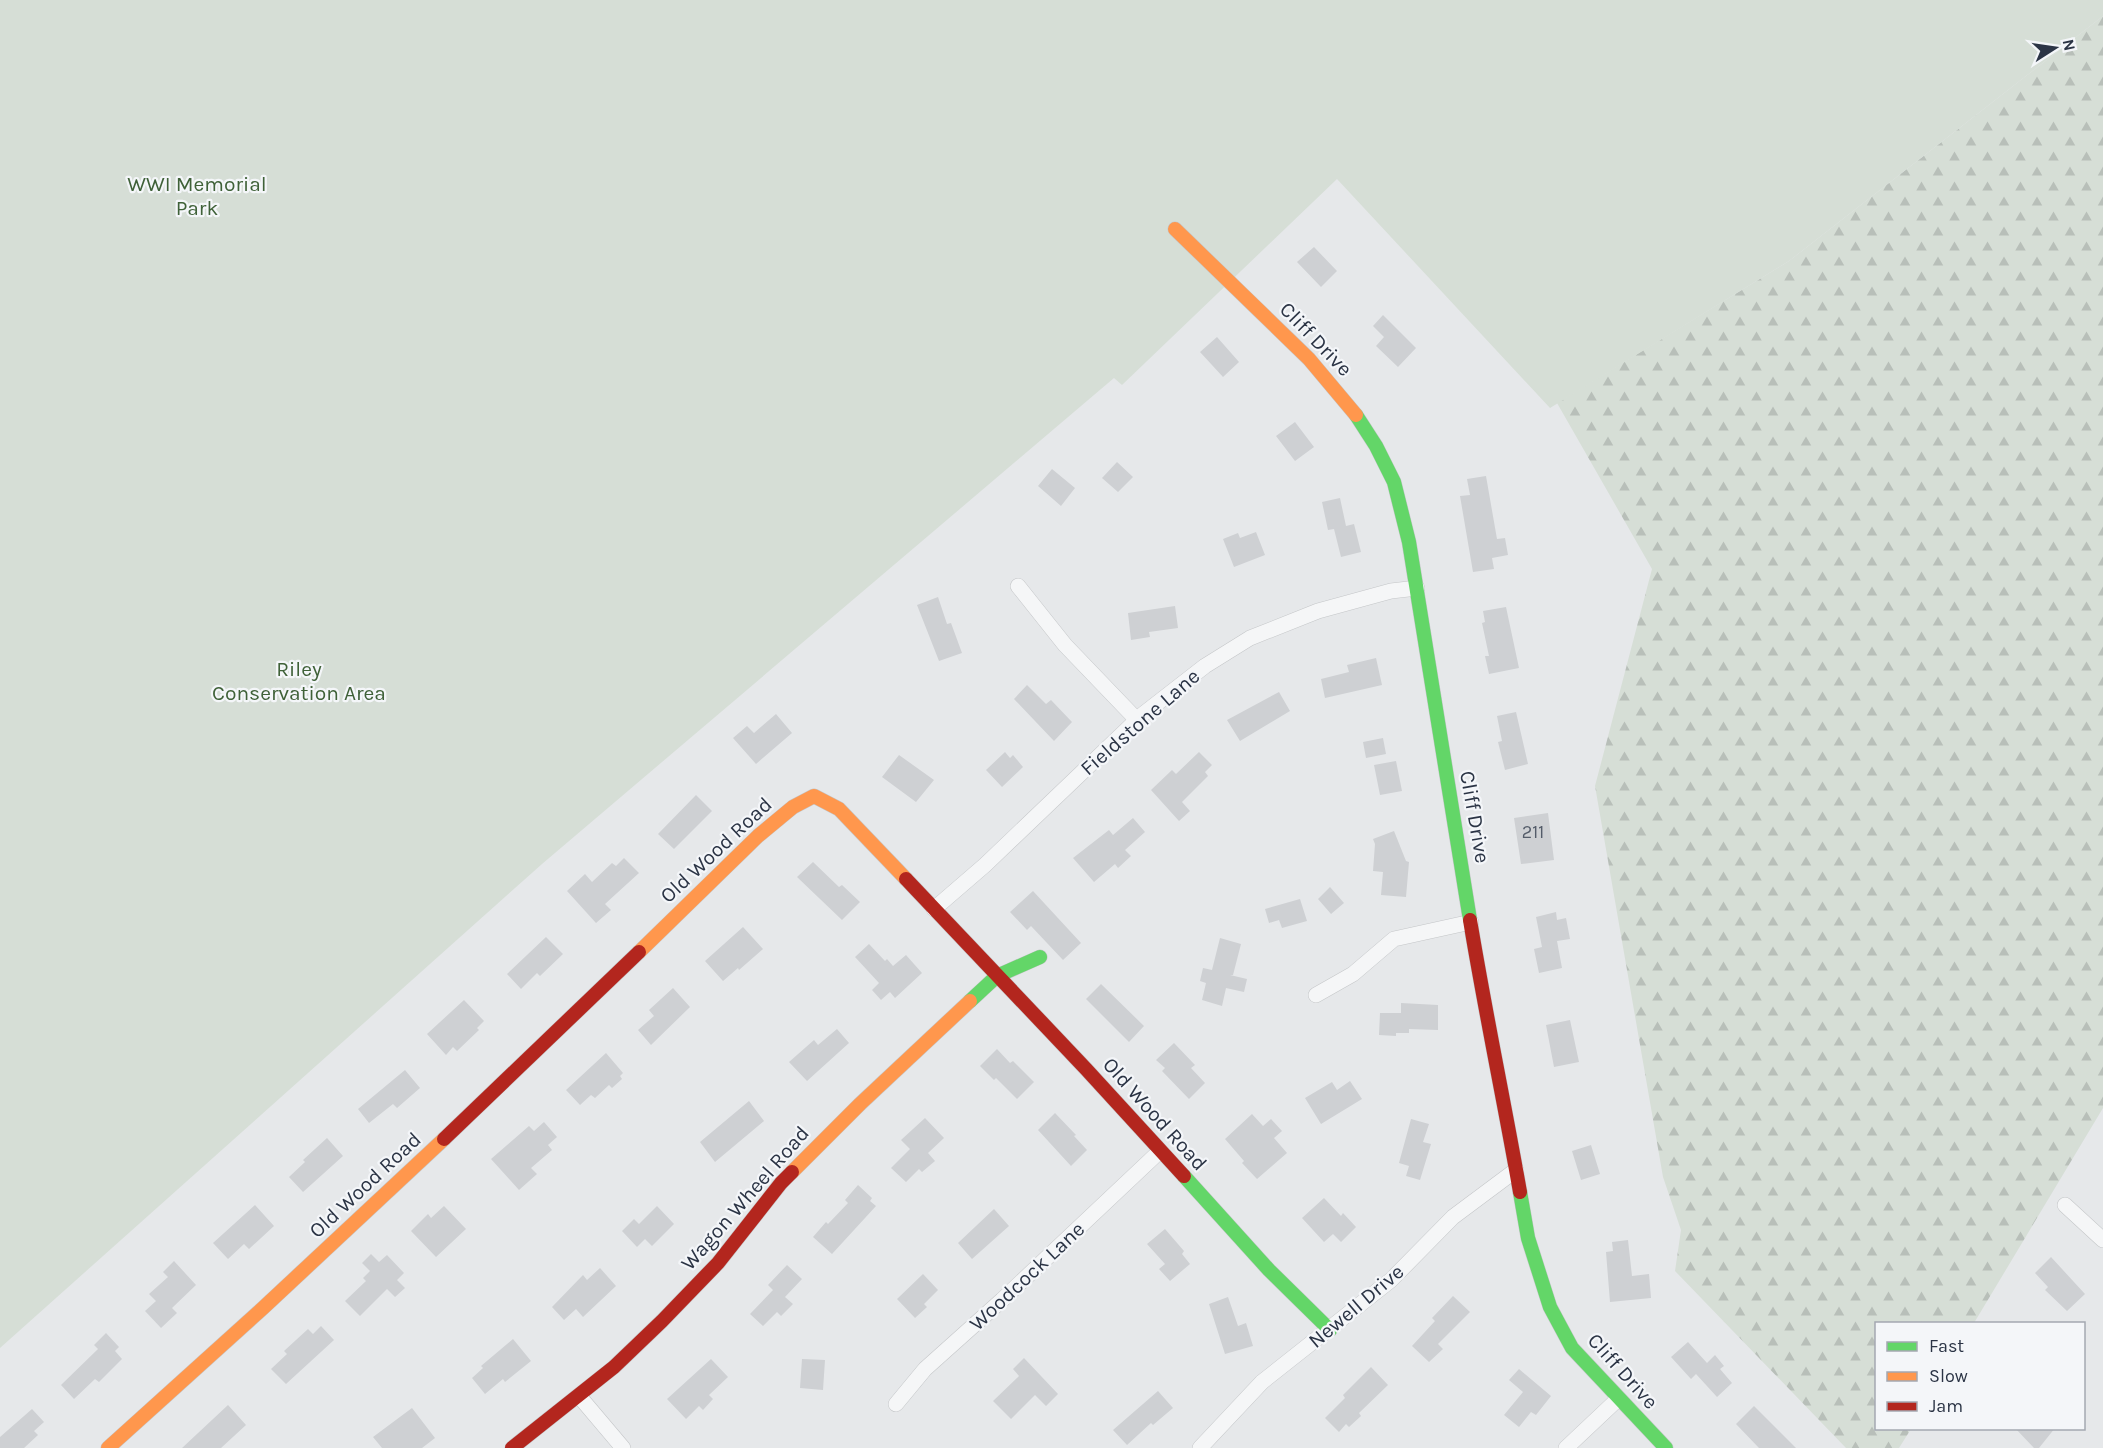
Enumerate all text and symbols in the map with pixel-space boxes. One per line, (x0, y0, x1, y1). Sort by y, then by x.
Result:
north arrow (2025, 18, 2085, 78)
text: N (2059, 37, 2080, 53)
park label: WWI Memorial Park (127, 172, 267, 220)
street label: Cliff Drive (1275, 297, 1357, 381)
park label: Riley Conservation Area (212, 657, 386, 705)
street label: Fieldstone Lane (1076, 664, 1204, 780)
street label: Cliff Drive (1455, 769, 1495, 865)
street label: Old Wood Road (655, 792, 777, 908)
house number: 211 (1522, 821, 1544, 843)
street label: Old Wood Road (1098, 1053, 1212, 1175)
street label: Wagon Wheel Road (676, 1121, 814, 1275)
street label: Old Wood Road (304, 1127, 426, 1243)
street label: Woodcock Lane (965, 1217, 1089, 1335)
street label: Newell Drive (1303, 1259, 1409, 1353)
legend (1875, 1322, 2085, 1430)
street label: Cliff Drive (1583, 1328, 1663, 1414)
text: Fast (1929, 1335, 1964, 1357)
text: Slow (1929, 1365, 1968, 1387)
text: Jam (1929, 1395, 1963, 1417)

